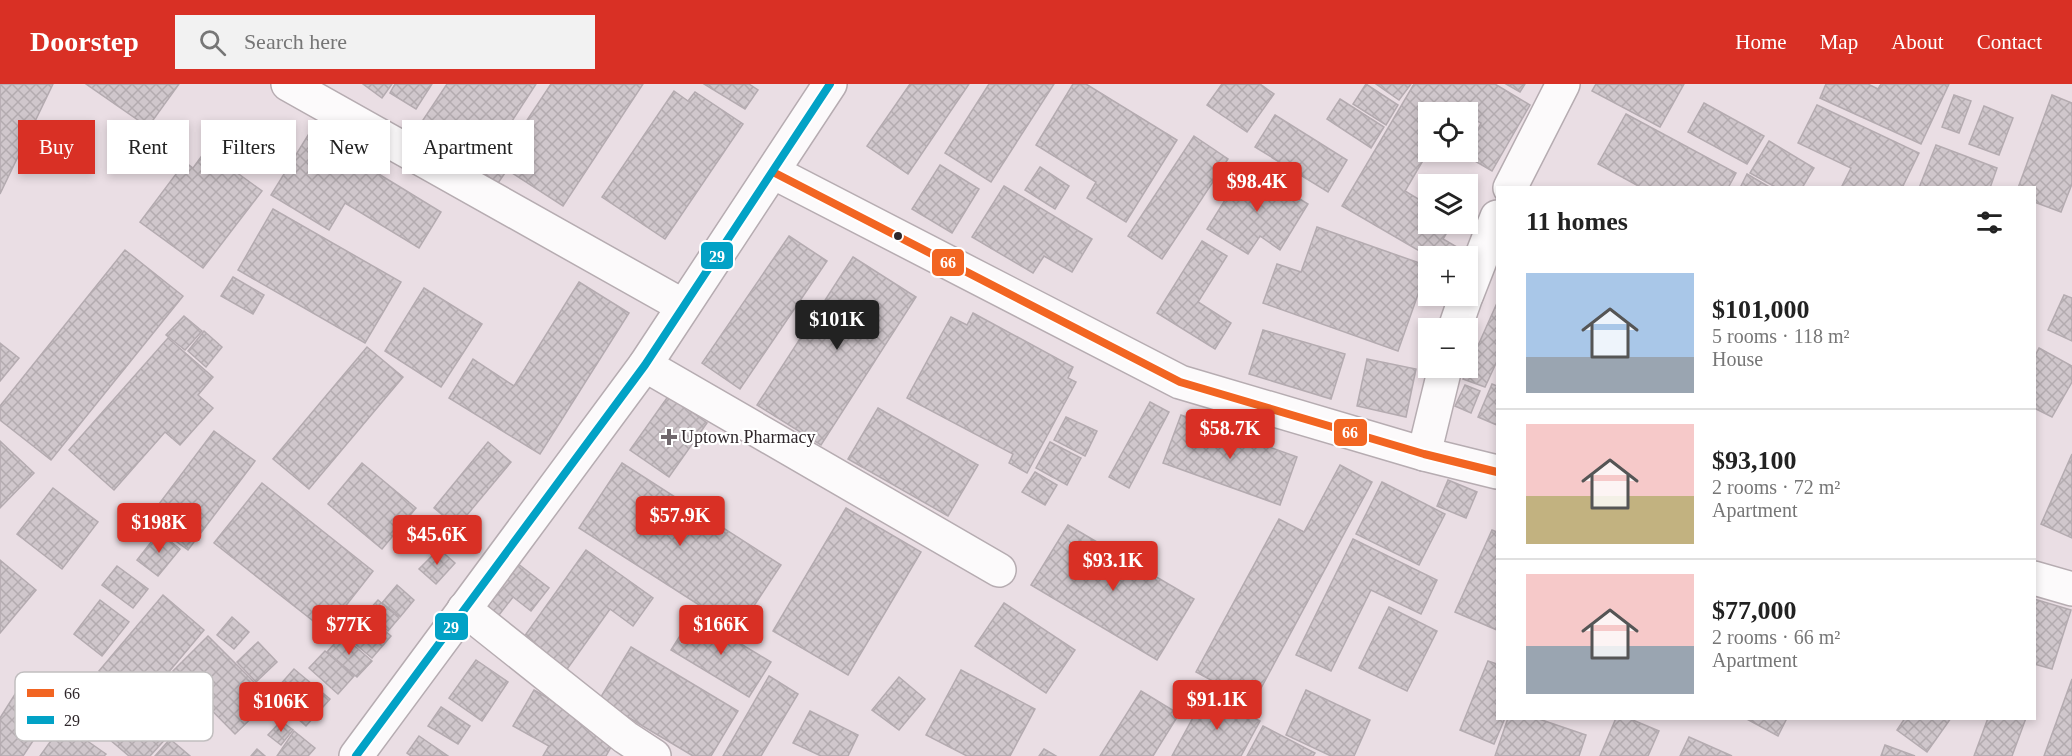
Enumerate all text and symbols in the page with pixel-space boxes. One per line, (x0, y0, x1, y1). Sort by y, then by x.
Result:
search box (175, 15, 595, 69)
text: Doorstep (30, 26, 139, 57)
icon: search (196, 26, 229, 59)
text: Search here (244, 29, 347, 54)
text: Home (1735, 30, 1787, 54)
text: Map (1820, 30, 1858, 54)
text: About (1891, 30, 1944, 54)
text: Contact (1977, 30, 2042, 54)
map controls (1418, 102, 1478, 378)
button: locate (1418, 102, 1478, 162)
chip: Buy (18, 120, 95, 174)
chip: Rent (107, 120, 189, 174)
chip: Filters (201, 120, 296, 174)
chip: New (308, 120, 390, 174)
chip: Apartment (402, 120, 534, 174)
pin: $98.4K (1208, 162, 1306, 213)
text: $98.4K (1227, 170, 1287, 192)
button: layers (1418, 174, 1478, 234)
icon: filters (1973, 206, 2006, 239)
text: 11 homes (1526, 207, 1628, 236)
unlabelled marker (892, 230, 904, 242)
line badge: 29 (700, 241, 734, 270)
button: + (1418, 246, 1478, 306)
text: 29 (709, 248, 725, 265)
line badge: 66 (931, 248, 965, 277)
text: 66 (940, 254, 956, 271)
text: $101,000 (1712, 295, 1810, 324)
icon: home (1574, 297, 1646, 369)
pin: $101K (795, 300, 879, 351)
text: $101K (809, 308, 865, 330)
button: − (1418, 318, 1478, 378)
text: 5 rooms · 118 m² (1712, 325, 1849, 347)
text: House (1712, 348, 1763, 370)
pin: $58.7K (1181, 409, 1279, 460)
text: $58.7K (1200, 417, 1260, 439)
line badge: 66 (1333, 418, 1368, 447)
text: 66 (1342, 424, 1358, 441)
place label: Uptown Pharmacy (681, 427, 815, 447)
marker: Uptown Pharmacy (662, 430, 676, 444)
text: $93,100 (1712, 446, 1797, 475)
icon: home (1574, 448, 1646, 520)
text: 2 rooms · 72 m² (1712, 476, 1840, 498)
pin: $57.9K (631, 496, 729, 547)
text: Apartment (1712, 499, 1798, 521)
pin: $198K (117, 503, 201, 554)
text: $57.9K (650, 504, 710, 526)
text: $198K (131, 511, 187, 533)
pin: $45.6K (388, 515, 486, 566)
text: $45.6K (407, 523, 467, 545)
pin: $93.1K (1064, 541, 1162, 592)
text: $93.1K (1083, 549, 1143, 571)
text: $77,000 (1712, 596, 1797, 625)
icon: home (1574, 598, 1646, 670)
pin: $77K (313, 605, 385, 656)
pin: $166K (679, 605, 763, 656)
line badge: 29 (434, 612, 469, 641)
text: $77K (326, 613, 372, 635)
text: $166K (693, 613, 749, 635)
text: 29 (443, 619, 459, 636)
text: 2 rooms · 66 m² (1712, 626, 1840, 648)
text: Apartment (1712, 649, 1798, 671)
legend (15, 672, 213, 741)
pin: $91.1K (1168, 680, 1266, 731)
pin: $106K (239, 682, 323, 733)
text: 66 (64, 685, 80, 702)
text: $91.1K (1187, 688, 1247, 710)
text: $106K (253, 690, 309, 712)
text: 29 (64, 712, 80, 729)

